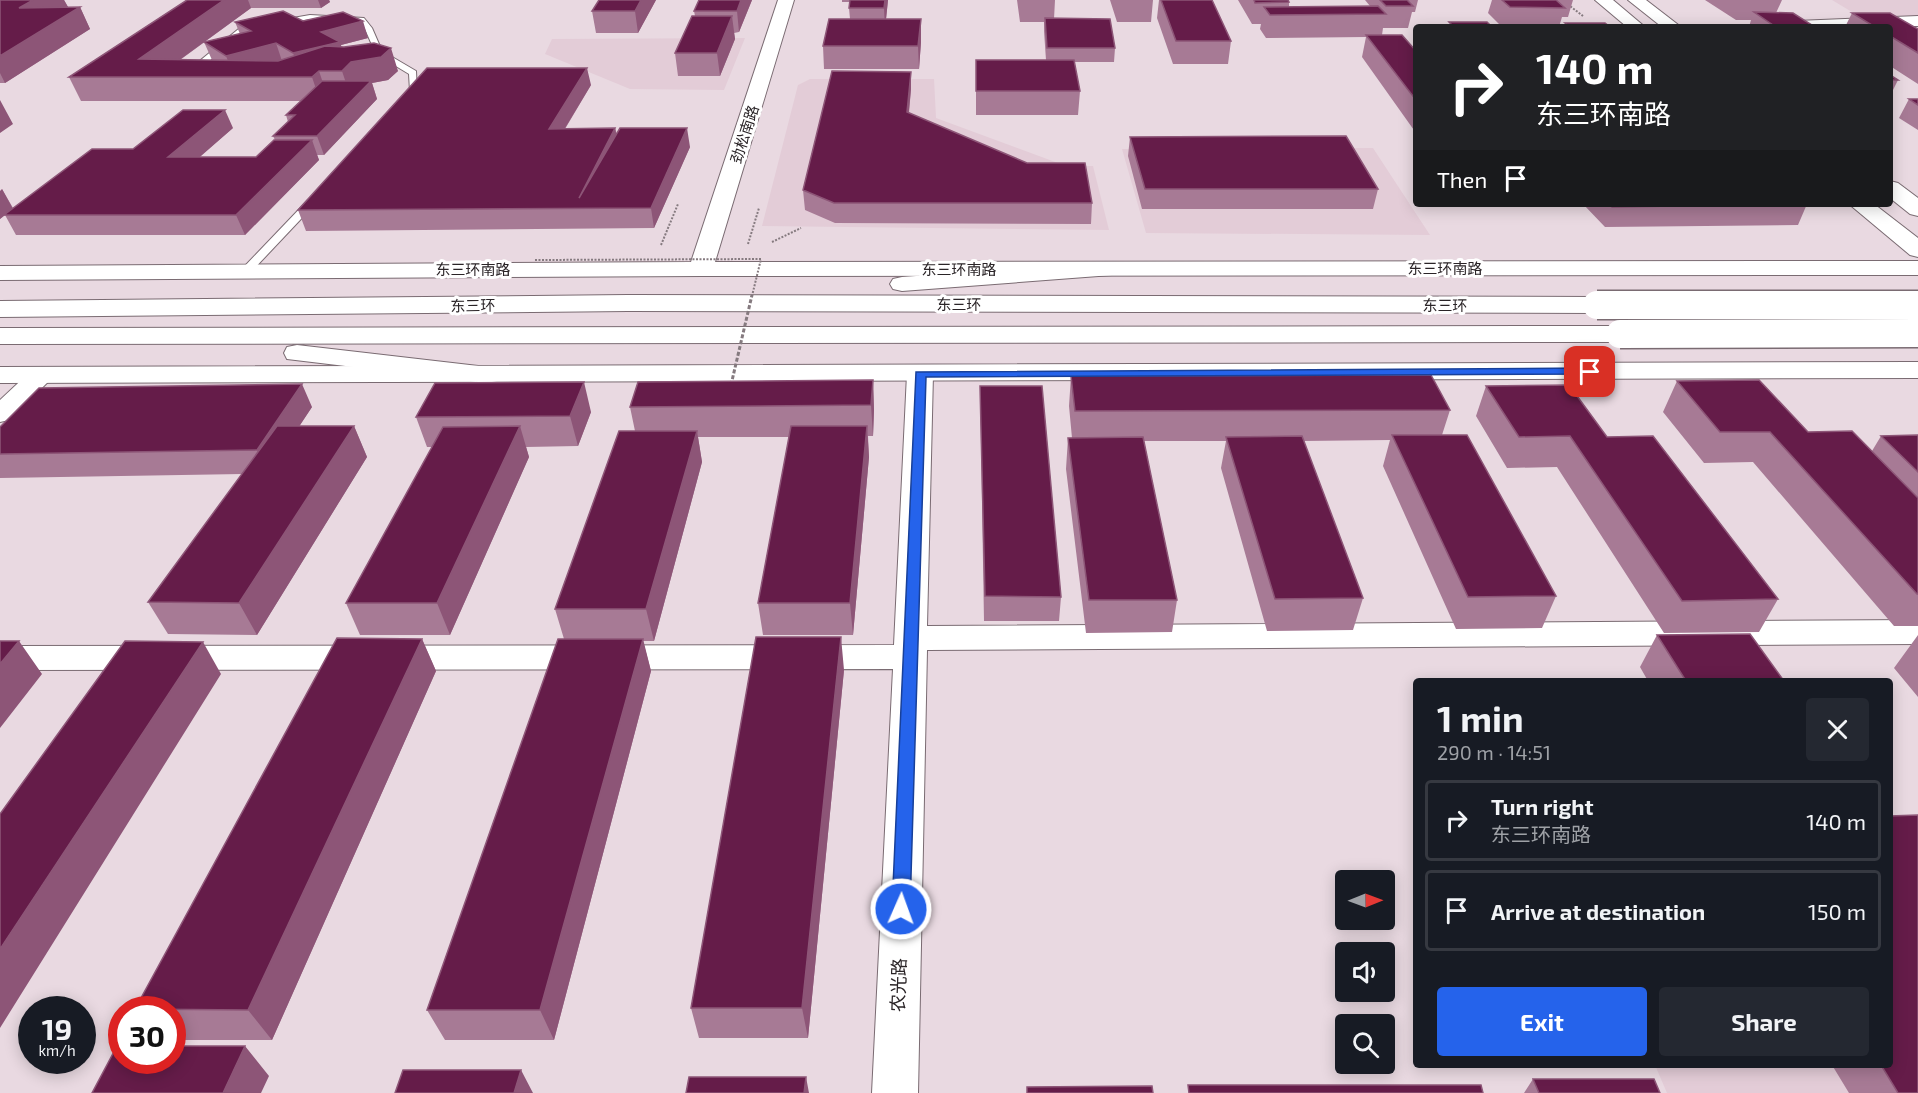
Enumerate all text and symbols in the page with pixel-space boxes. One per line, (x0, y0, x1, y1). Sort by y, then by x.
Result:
text: 140 m (1536, 42, 1653, 92)
icon: right (1437, 48, 1515, 126)
text: 东三环南路 (1536, 97, 1671, 129)
street label: 劲松南路 (726, 103, 762, 165)
icon: arrive (1499, 162, 1532, 195)
text: Then (1437, 166, 1487, 192)
street label: 东三环南路 (1407, 259, 1483, 277)
street label: 东三环南路 (435, 260, 511, 278)
street label: 东三环南路 (921, 260, 997, 278)
street label: 东三环 (936, 295, 982, 313)
street label: 东三环 (450, 296, 496, 314)
street label: 东三环 (1422, 296, 1468, 314)
pin (1564, 346, 1615, 397)
icon: arrive (1573, 355, 1606, 388)
text: 1 min (1437, 696, 1524, 739)
button: close (1806, 698, 1869, 761)
text: 290 m · 14:51 (1437, 740, 1551, 764)
text: Turn right (1491, 793, 1593, 819)
icon: right (1440, 804, 1473, 837)
text: 140 m (1806, 808, 1866, 834)
text: 东三环南路 (1491, 822, 1591, 846)
north arrow (1335, 870, 1395, 930)
map controls (1335, 870, 1395, 1074)
position arrow (869, 877, 933, 941)
icon: arrive (1440, 894, 1473, 927)
text: Arrive at destination (1491, 898, 1705, 924)
text: 150 m (1808, 898, 1866, 924)
button: sound (1335, 942, 1395, 1002)
street label: 农光路 (886, 958, 910, 1012)
button: Exit (1437, 987, 1647, 1056)
button: Share (1659, 987, 1869, 1056)
speed limit sign: 30 (108, 996, 186, 1074)
text: 19 (42, 1010, 72, 1046)
button: search (1335, 1014, 1395, 1074)
text: km/h (38, 1041, 76, 1059)

